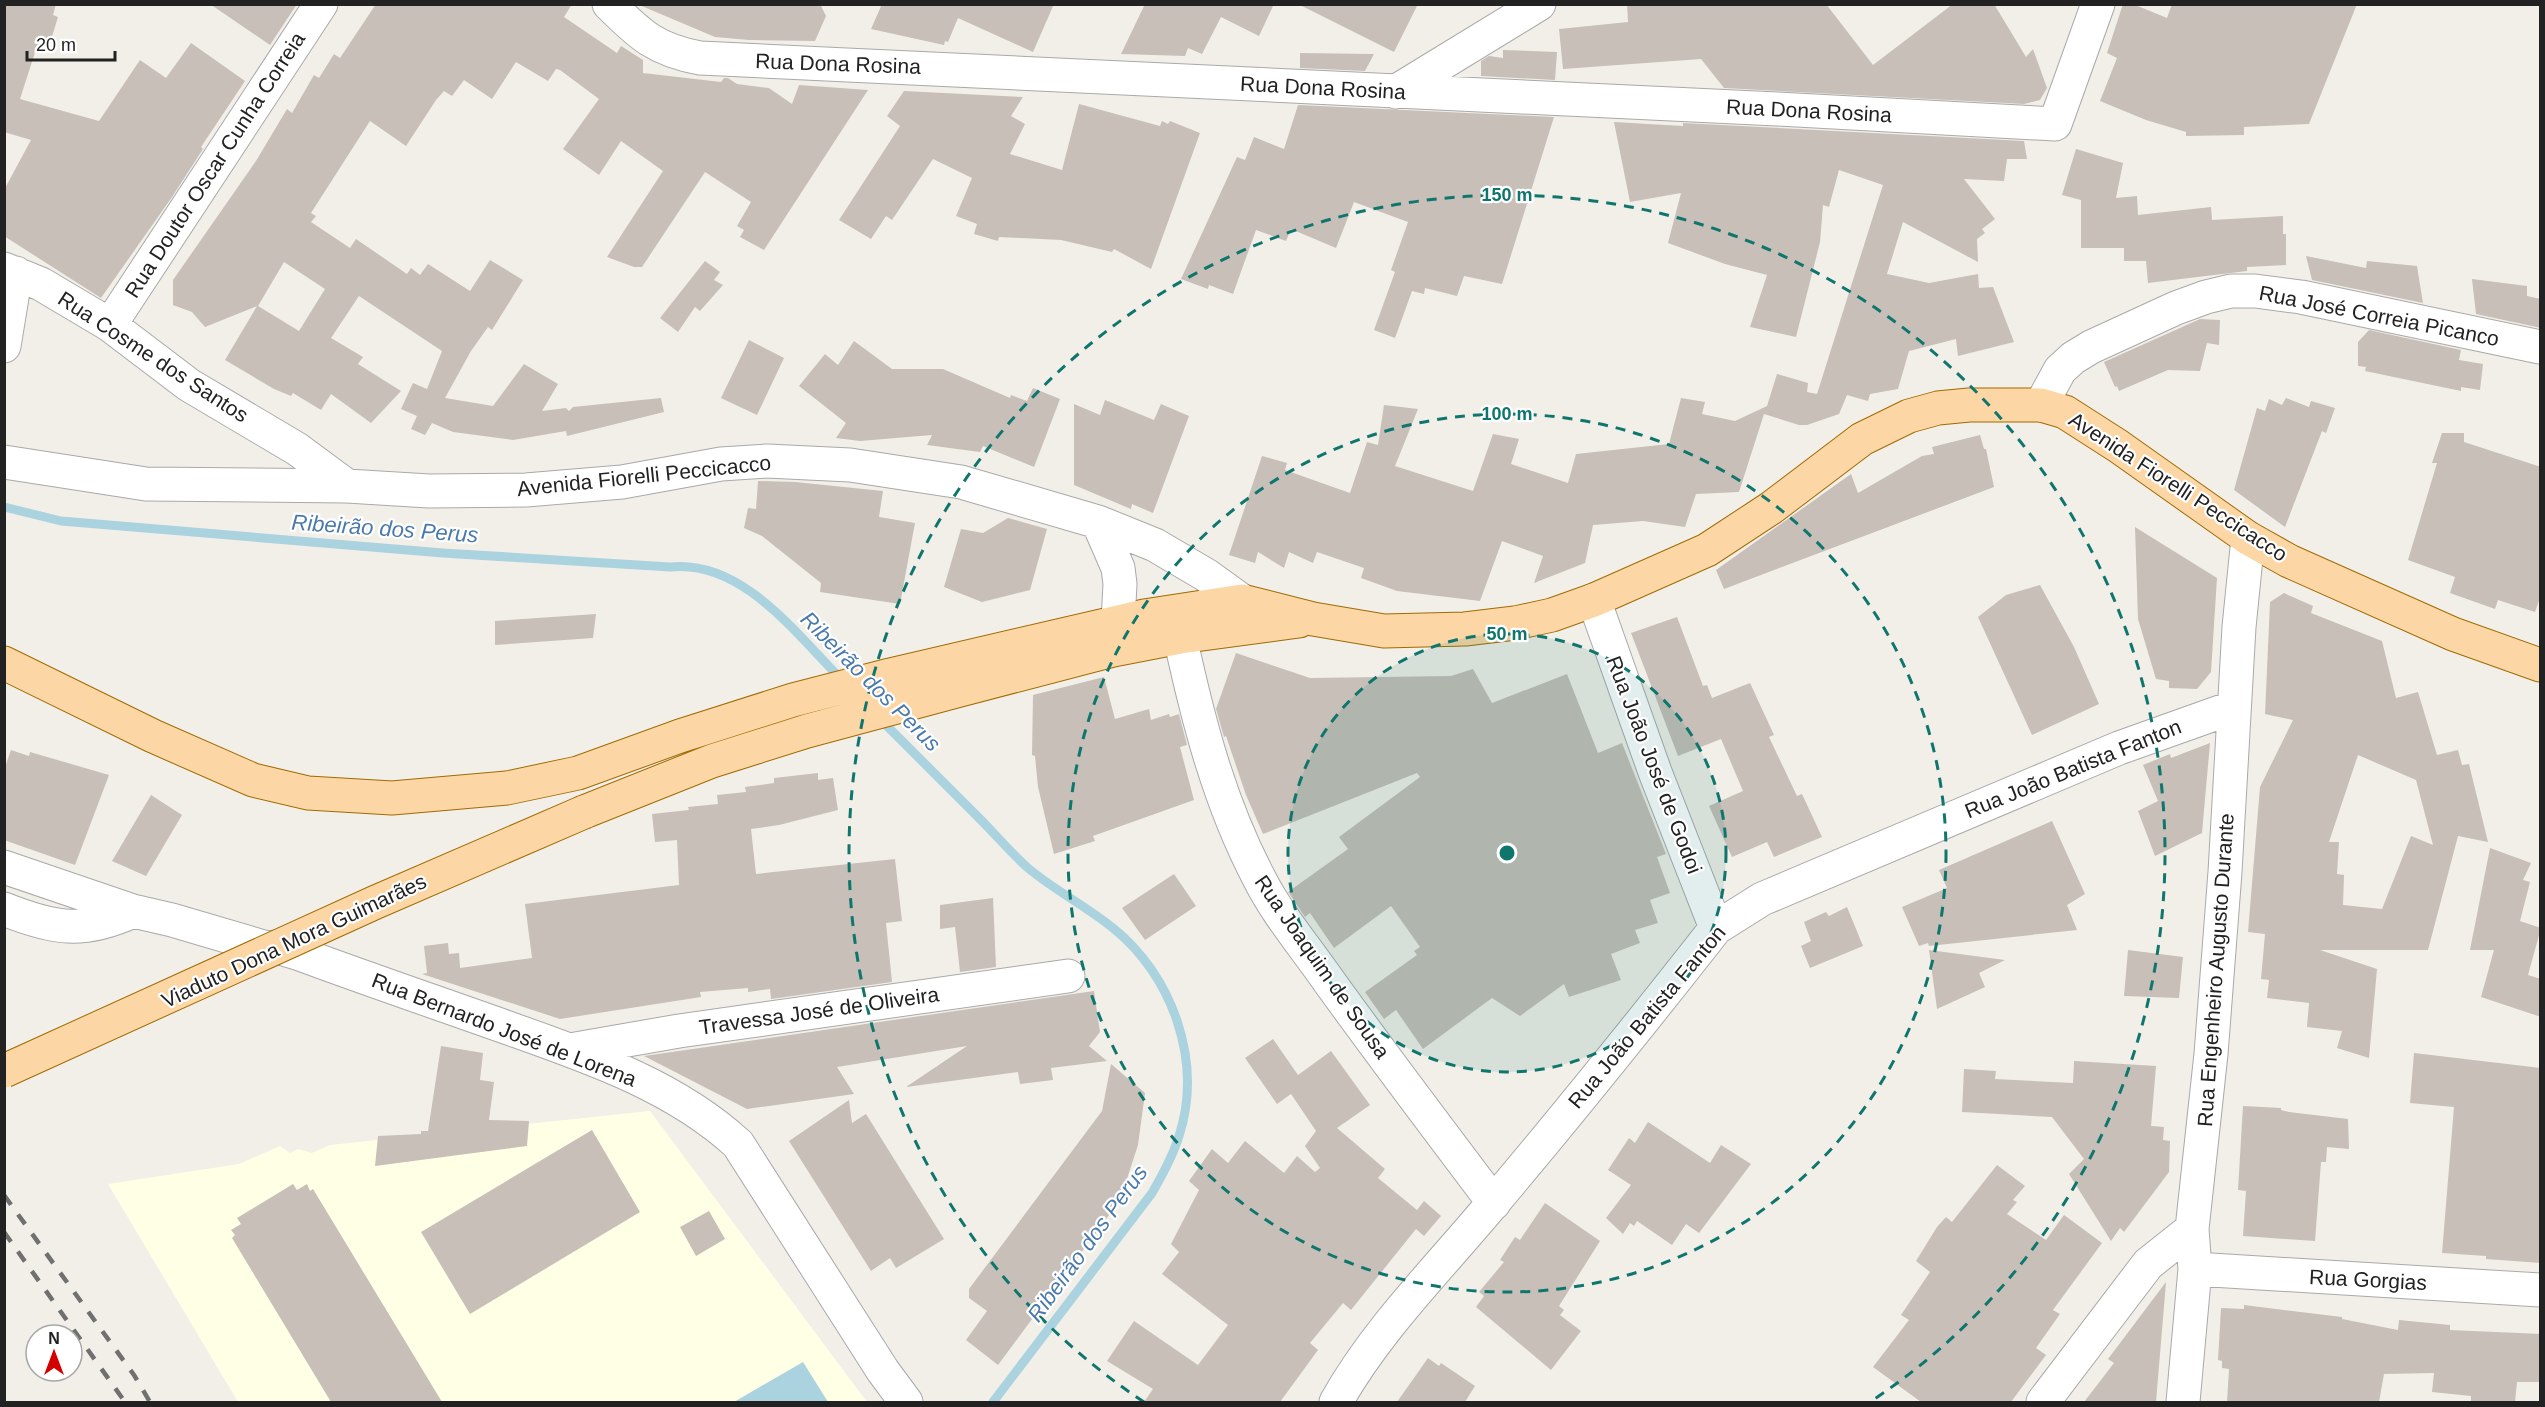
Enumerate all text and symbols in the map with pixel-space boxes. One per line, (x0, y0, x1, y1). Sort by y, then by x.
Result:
scale bar (27, 24, 116, 62)
street label: Rua Doutor Oscar Cunha Correia (120, 28, 309, 302)
text: 20 m (36, 35, 76, 55)
street label: Rua Dona Rosina (755, 49, 922, 78)
street label: Rua Dona Rosina (1240, 72, 1407, 103)
street label: Rua Dona Rosina (1726, 95, 1893, 126)
text: 150 m (1481, 185, 1533, 205)
street label: Rua José Correia Picanco (2257, 281, 2501, 350)
street label: Rua Cosme dos Santos (54, 287, 253, 427)
text: 100 m (1481, 404, 1533, 424)
street label: Avenida Fiorelli Peccicacco (2065, 407, 2292, 566)
street label: Avenida Fiorelli Peccicacco (516, 451, 772, 500)
water label: Ribeirão dos Perus (291, 510, 479, 547)
water label: Ribeirão dos Perus (796, 606, 946, 756)
text: 50 m (1486, 624, 1528, 644)
street label: Rua João José de Godoi (1602, 653, 1707, 877)
street label: Rua João Batista Fanton (1961, 715, 2184, 822)
street label: Rua Engenheiro Augusto Durante (2193, 813, 2238, 1127)
centre of rings (1497, 843, 1517, 863)
street label: Viaduto Dona Mora Guimarães (158, 869, 430, 1012)
street label: Rua Joaquim de Sousa (1250, 871, 1395, 1063)
street label: Rua João Batista Fanton (1564, 921, 1730, 1113)
street label: Rua Bernardo José de Lorena (369, 968, 640, 1091)
street label: Travessa José de Oliveira (698, 982, 941, 1039)
water label: Ribeirão dos Perus (1022, 1160, 1153, 1326)
street label: Rua Gorgias (2309, 1265, 2427, 1294)
north arrow (24, 1323, 84, 1383)
text: N (48, 1330, 60, 1347)

